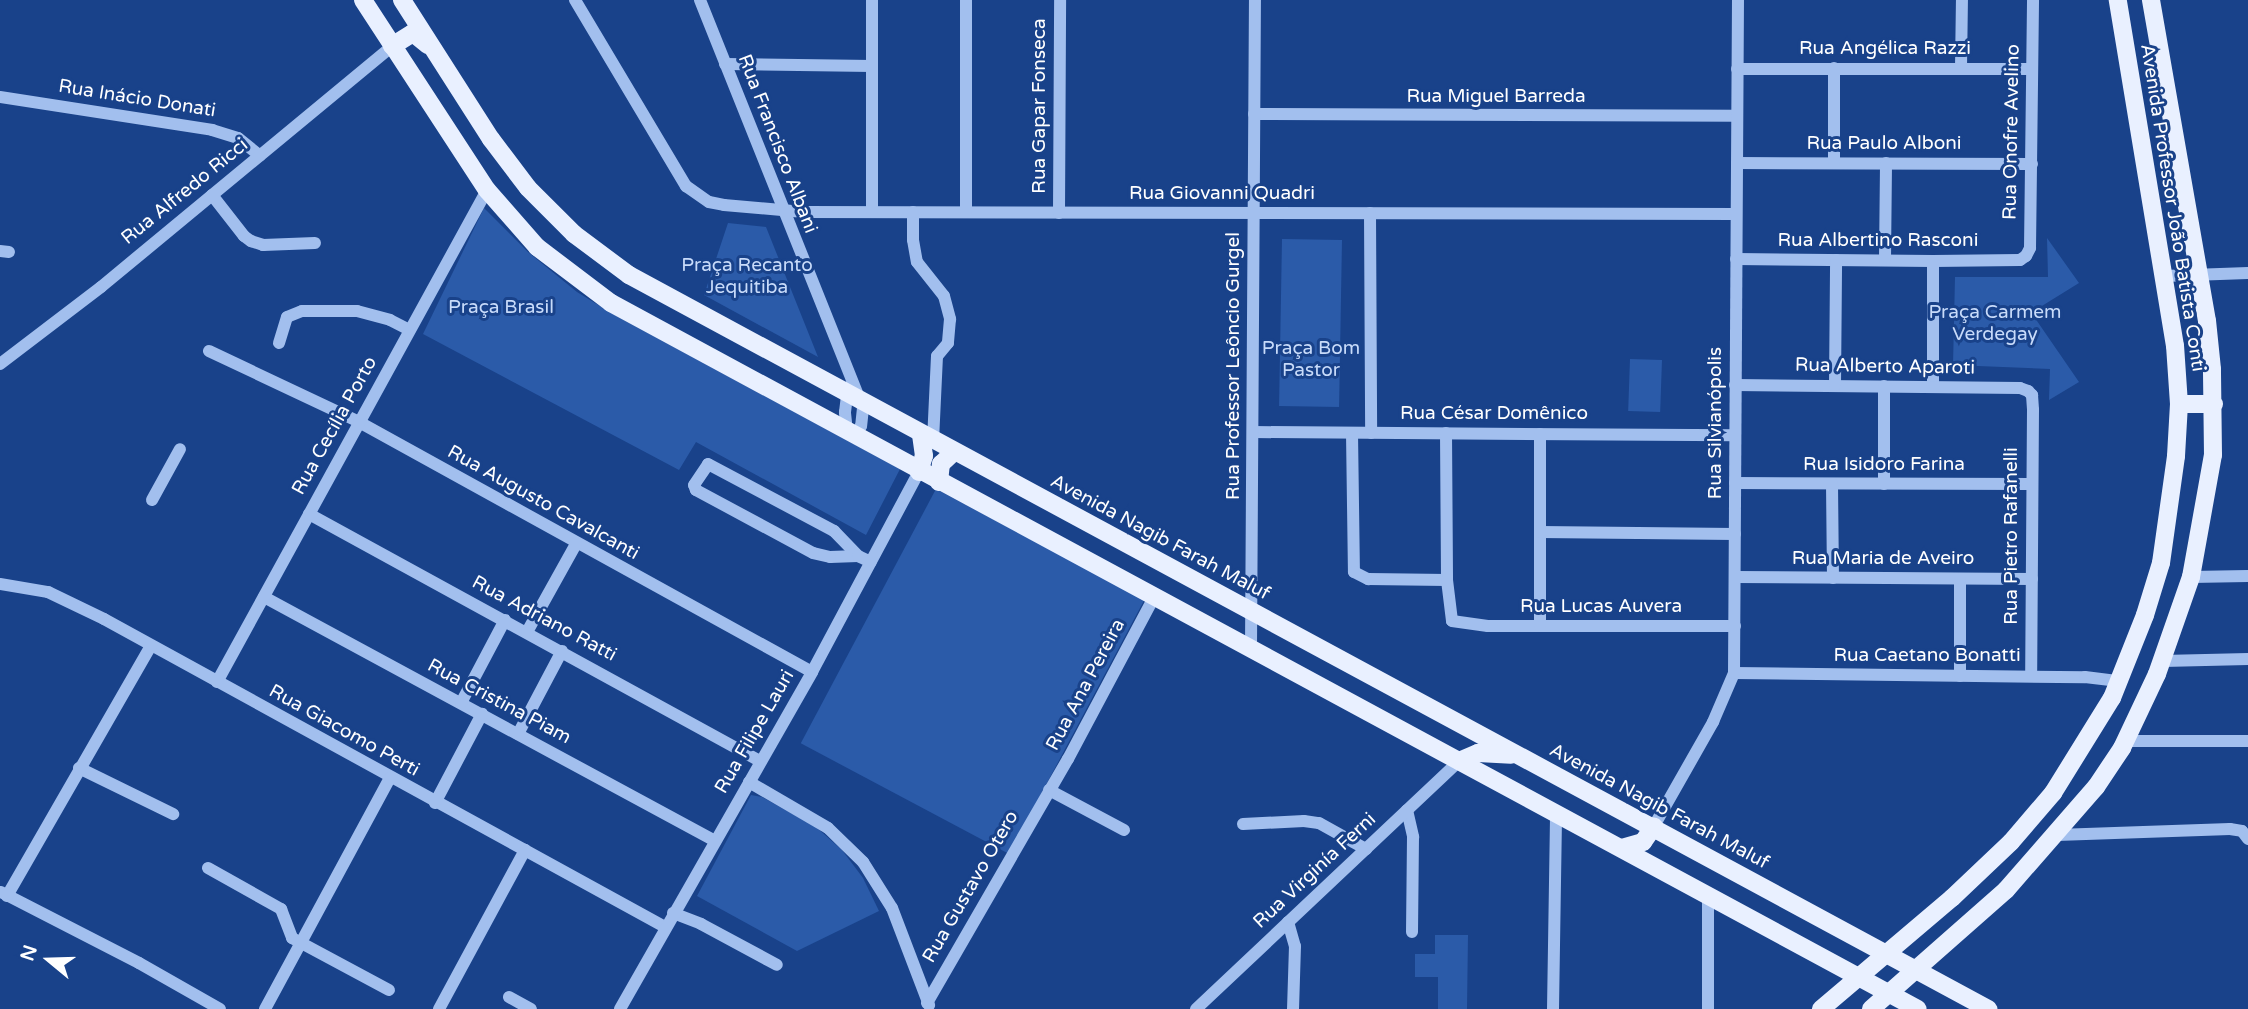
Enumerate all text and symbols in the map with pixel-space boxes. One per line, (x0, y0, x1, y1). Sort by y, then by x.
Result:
street label: Rua Gapar Fonseca (1029, 18, 1051, 194)
street label: Rua Angélica Razzi (1799, 38, 1971, 60)
street label: Avenida Professor João Batista Conti (2135, 43, 2209, 373)
street label: Rua Onofre Avelino (1999, 44, 2025, 220)
street label: Rua Francisco Albani (732, 51, 822, 237)
street label: Rua Inácio Donati (57, 75, 217, 123)
street label: Rua Miguel Barreda (1406, 86, 1586, 108)
street label: Rua Paulo Alboni (1806, 133, 1962, 155)
street label: Rua Alfredo Ricci (117, 134, 253, 250)
street label: Rua Giovanni Quadri (1129, 183, 1315, 205)
street label: Rua Albertino Rasconi (1778, 230, 1978, 252)
street label: Rua Professor Leôncio Gurgel (1223, 232, 1245, 500)
park label: Praça Recanto Jequitiba (681, 255, 813, 299)
park label: Praça Brasil (448, 297, 554, 319)
park label: Praça Carmem Verdegay (1928, 302, 2062, 346)
park label: Praça Bom Pastor (1262, 338, 1360, 382)
street label: Rua Silvianópolis (1705, 347, 1727, 499)
street label: Rua Cecília Porto (288, 353, 382, 499)
street label: Rua Alberto Aparoti (1795, 354, 1975, 380)
street label: Rua César Domênico (1400, 403, 1588, 425)
street label: Rua Augusto Cavalcanti (443, 441, 643, 565)
street label: Rua Pietro Rafanelli (2001, 447, 2023, 625)
street label: Rua Isidoro Farina (1803, 454, 1965, 476)
street label: Avenida Nagib Farah Maluf (1046, 470, 1274, 606)
street label: Rua Maria de Aveiro (1792, 548, 1974, 570)
street label: Rua Adriano Ratti (468, 571, 620, 667)
street label: Rua Lucas Auvera (1520, 596, 1682, 618)
street label: Rua Ana Pereira (1042, 615, 1130, 755)
street label: Rua Caetano Bonatti (1833, 645, 2021, 667)
street label: Rua Cristina Piam (423, 654, 575, 750)
street label: Rua Filipe Lauri (710, 666, 800, 798)
street label: Rua Giacomo Perti (265, 680, 423, 782)
street label: Avenida Nagib Farah Maluf (1545, 739, 1773, 875)
street label: Rua Gustavo Otero (918, 807, 1024, 967)
street label: Rua Virginía Ferni (1249, 808, 1381, 934)
north arrow (14, 925, 84, 995)
text: N (16, 942, 42, 964)

